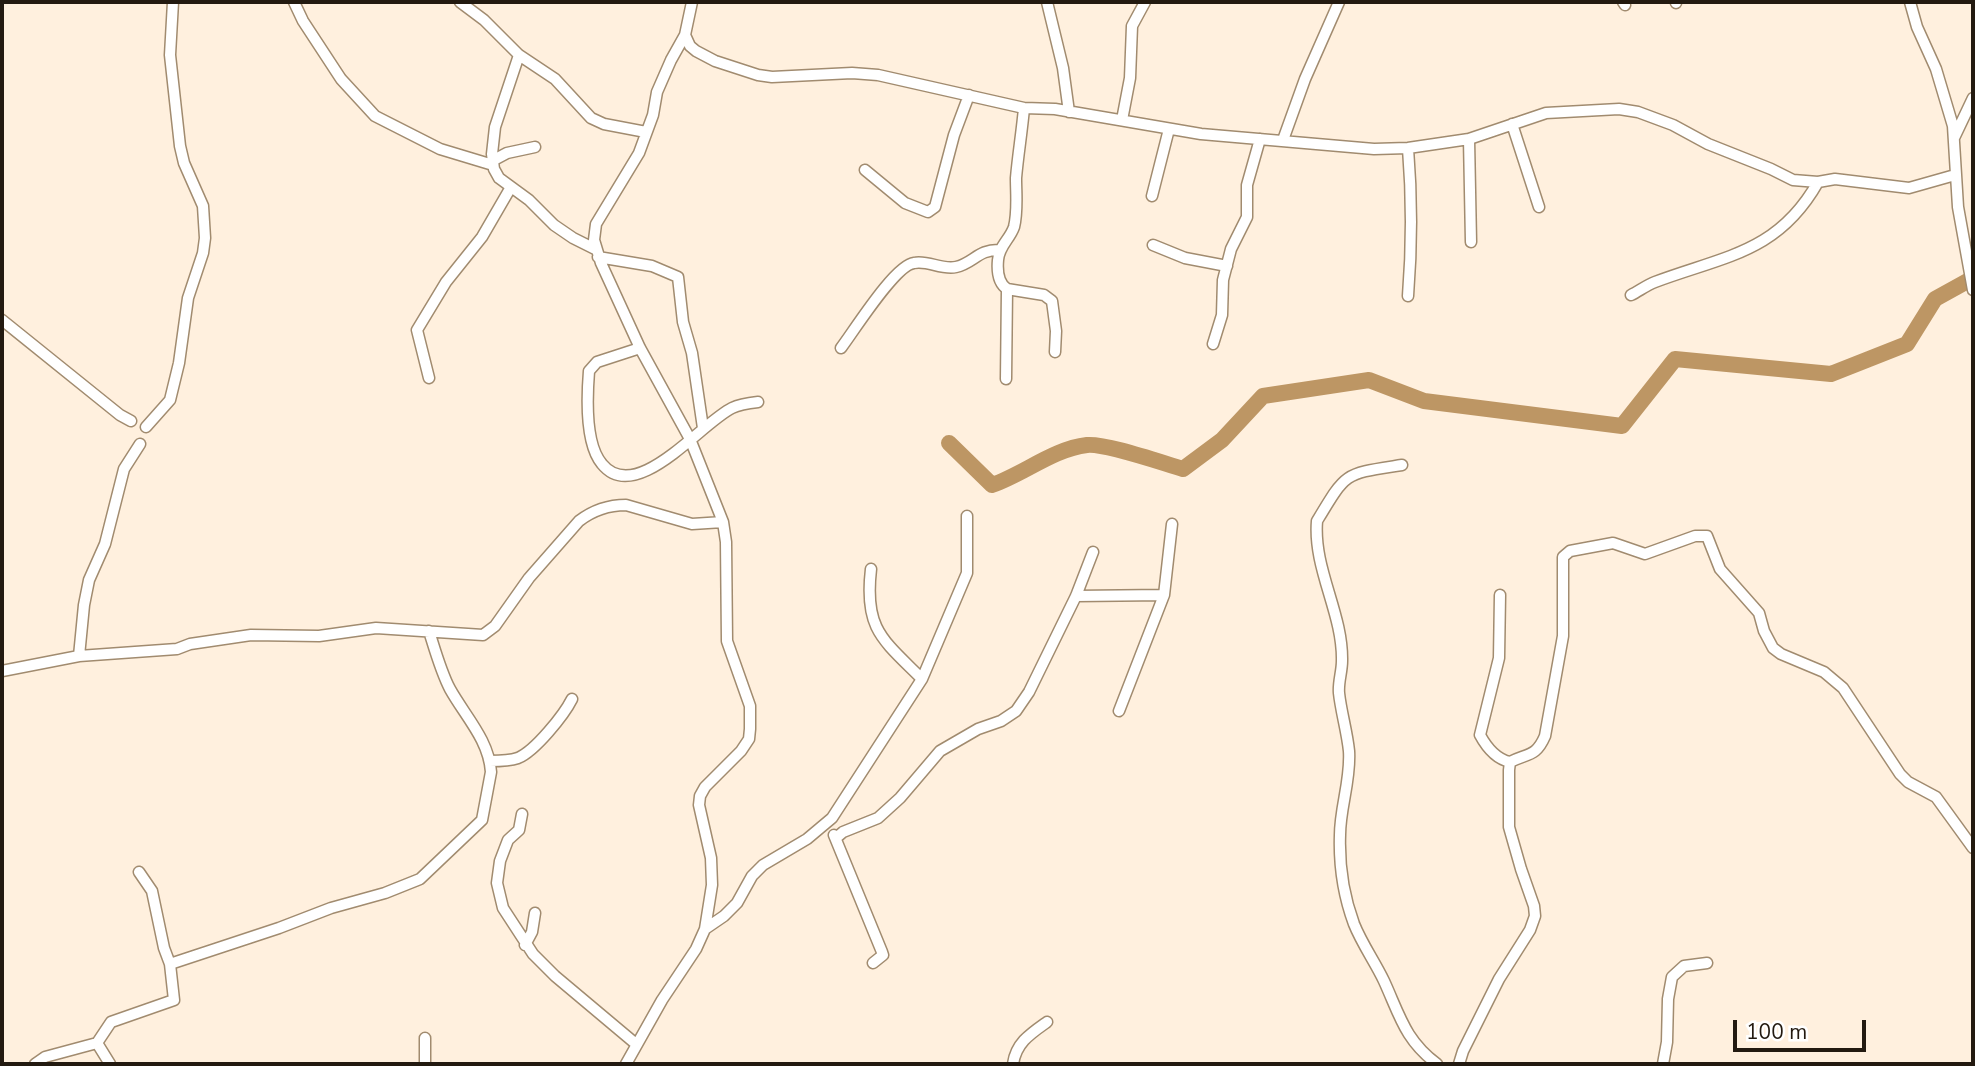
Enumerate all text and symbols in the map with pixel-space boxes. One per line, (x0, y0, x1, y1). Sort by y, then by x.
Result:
scale bar (1737, 1006, 1870, 1050)
text: 100 m (1746, 1018, 1807, 1046)

